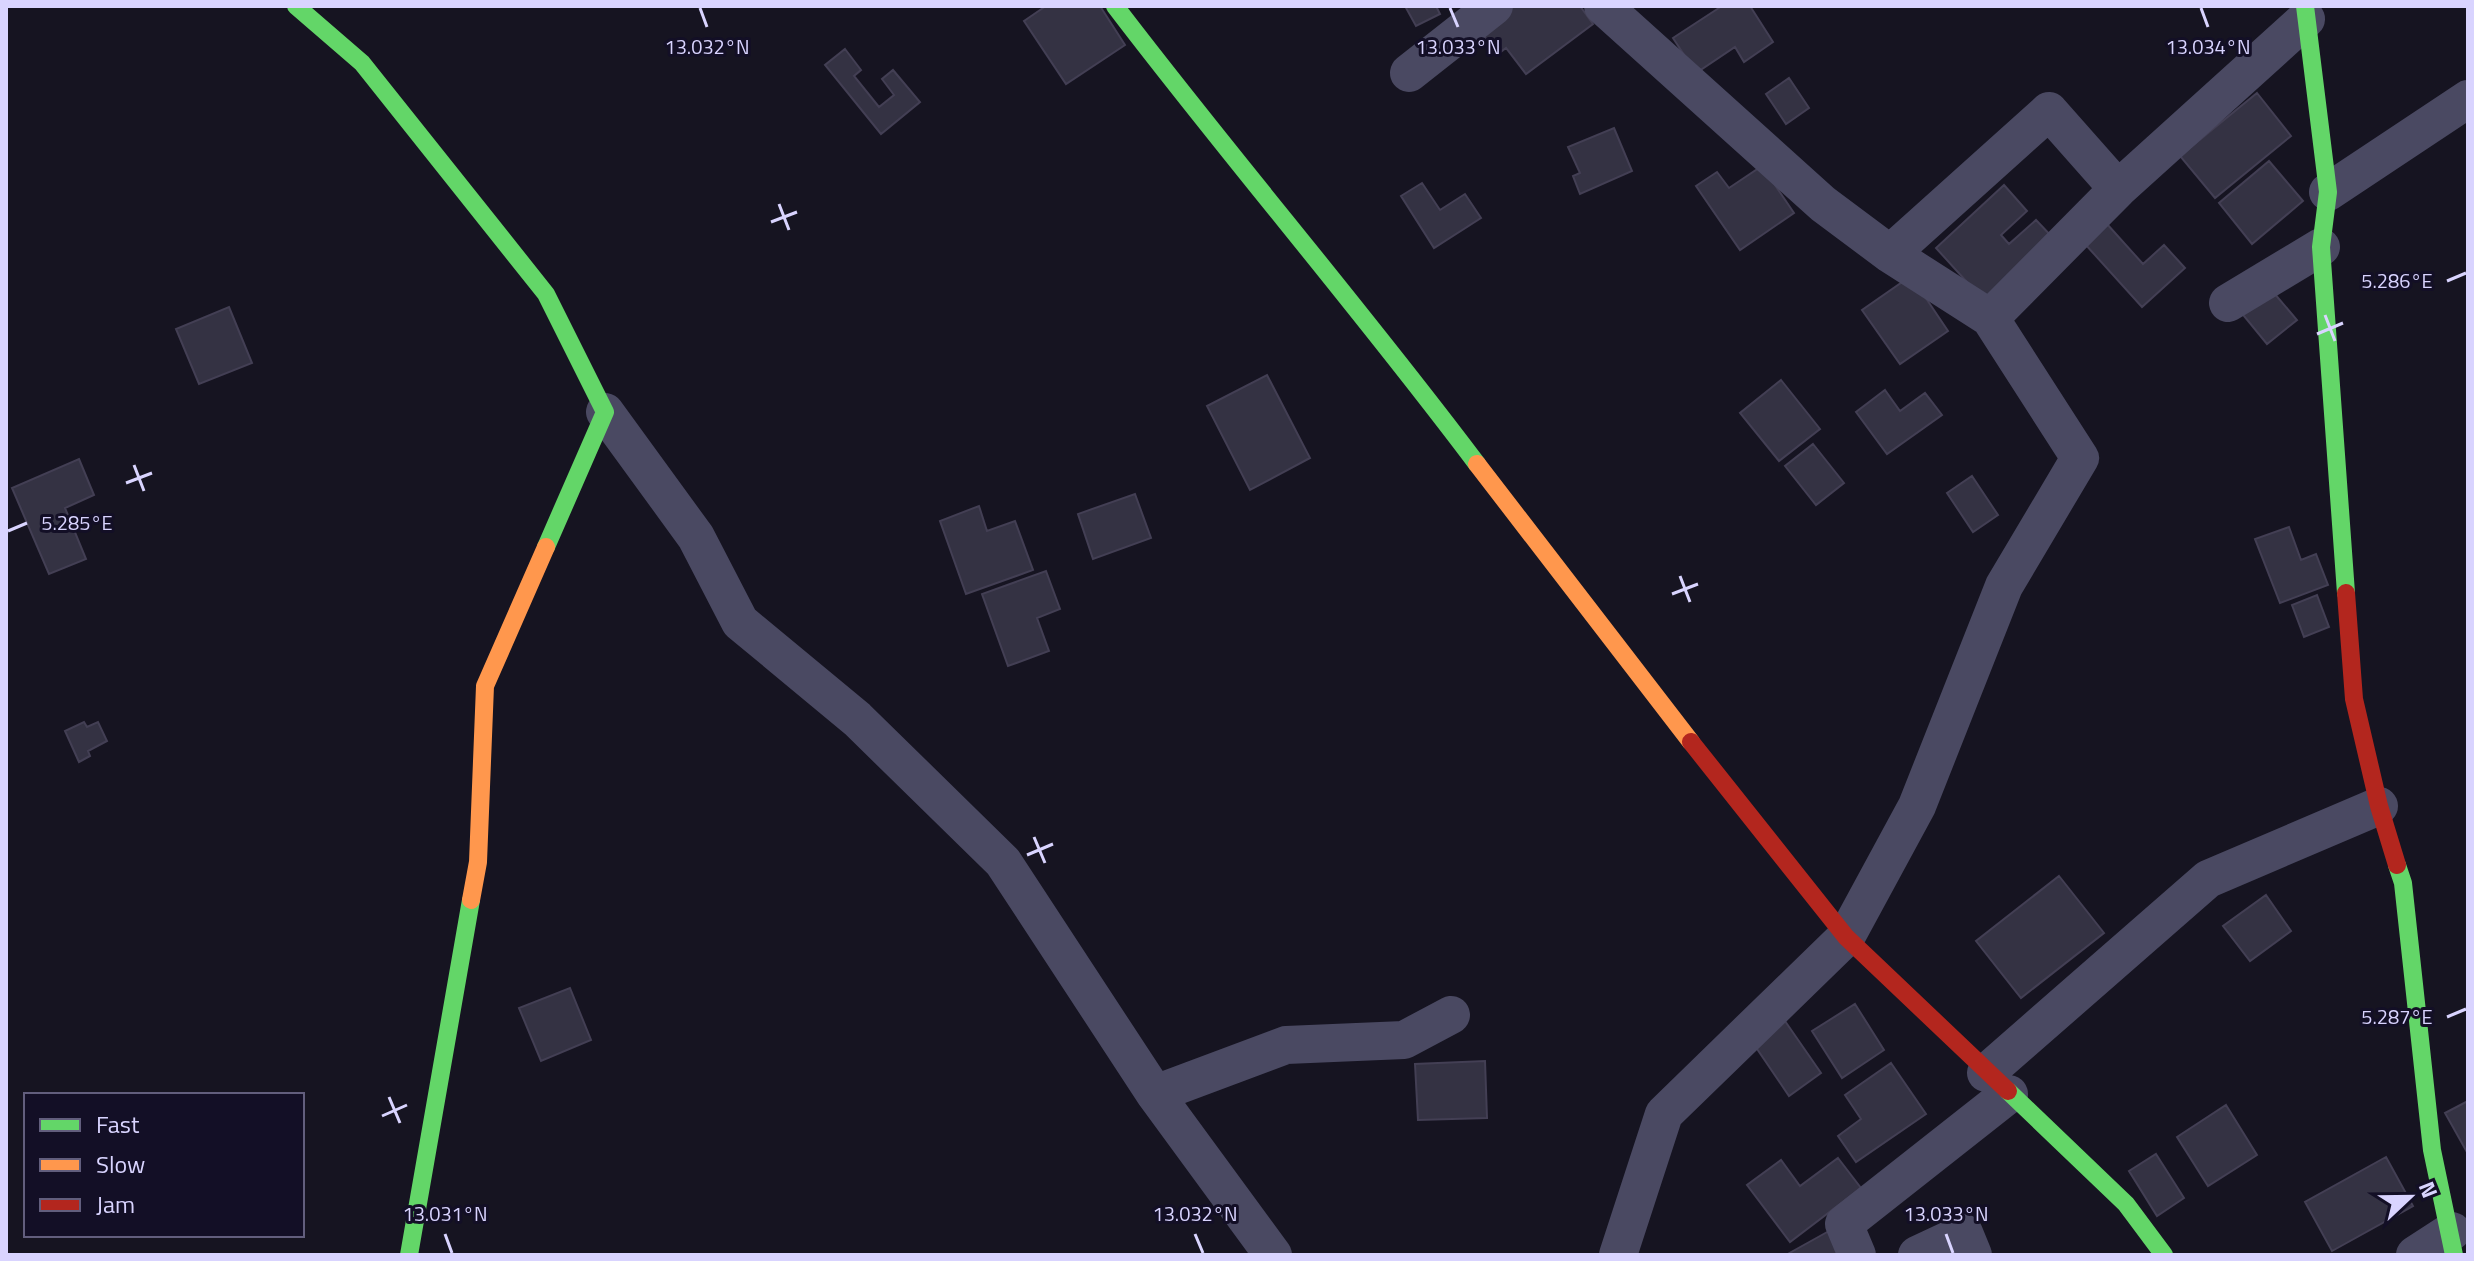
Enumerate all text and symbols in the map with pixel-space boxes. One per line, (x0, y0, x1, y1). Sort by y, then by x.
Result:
text: 13.032°N (664, 31, 750, 62)
text: 13.033°N (1415, 31, 1501, 62)
text: 13.034°N (2165, 31, 2251, 62)
text: 5.286°E (2361, 265, 2433, 296)
text: 5.285°E (41, 507, 113, 538)
text: 5.287°E (2361, 1001, 2433, 1032)
legend (24, 1093, 304, 1237)
text: Fast (96, 1106, 140, 1142)
text: Slow (96, 1146, 145, 1182)
north arrow (2370, 1157, 2450, 1237)
text: N (2410, 1176, 2447, 1203)
text: Jam (96, 1186, 135, 1222)
text: 13.031°N (402, 1198, 488, 1229)
text: 13.032°N (1152, 1198, 1238, 1229)
text: 13.033°N (1903, 1198, 1989, 1229)

